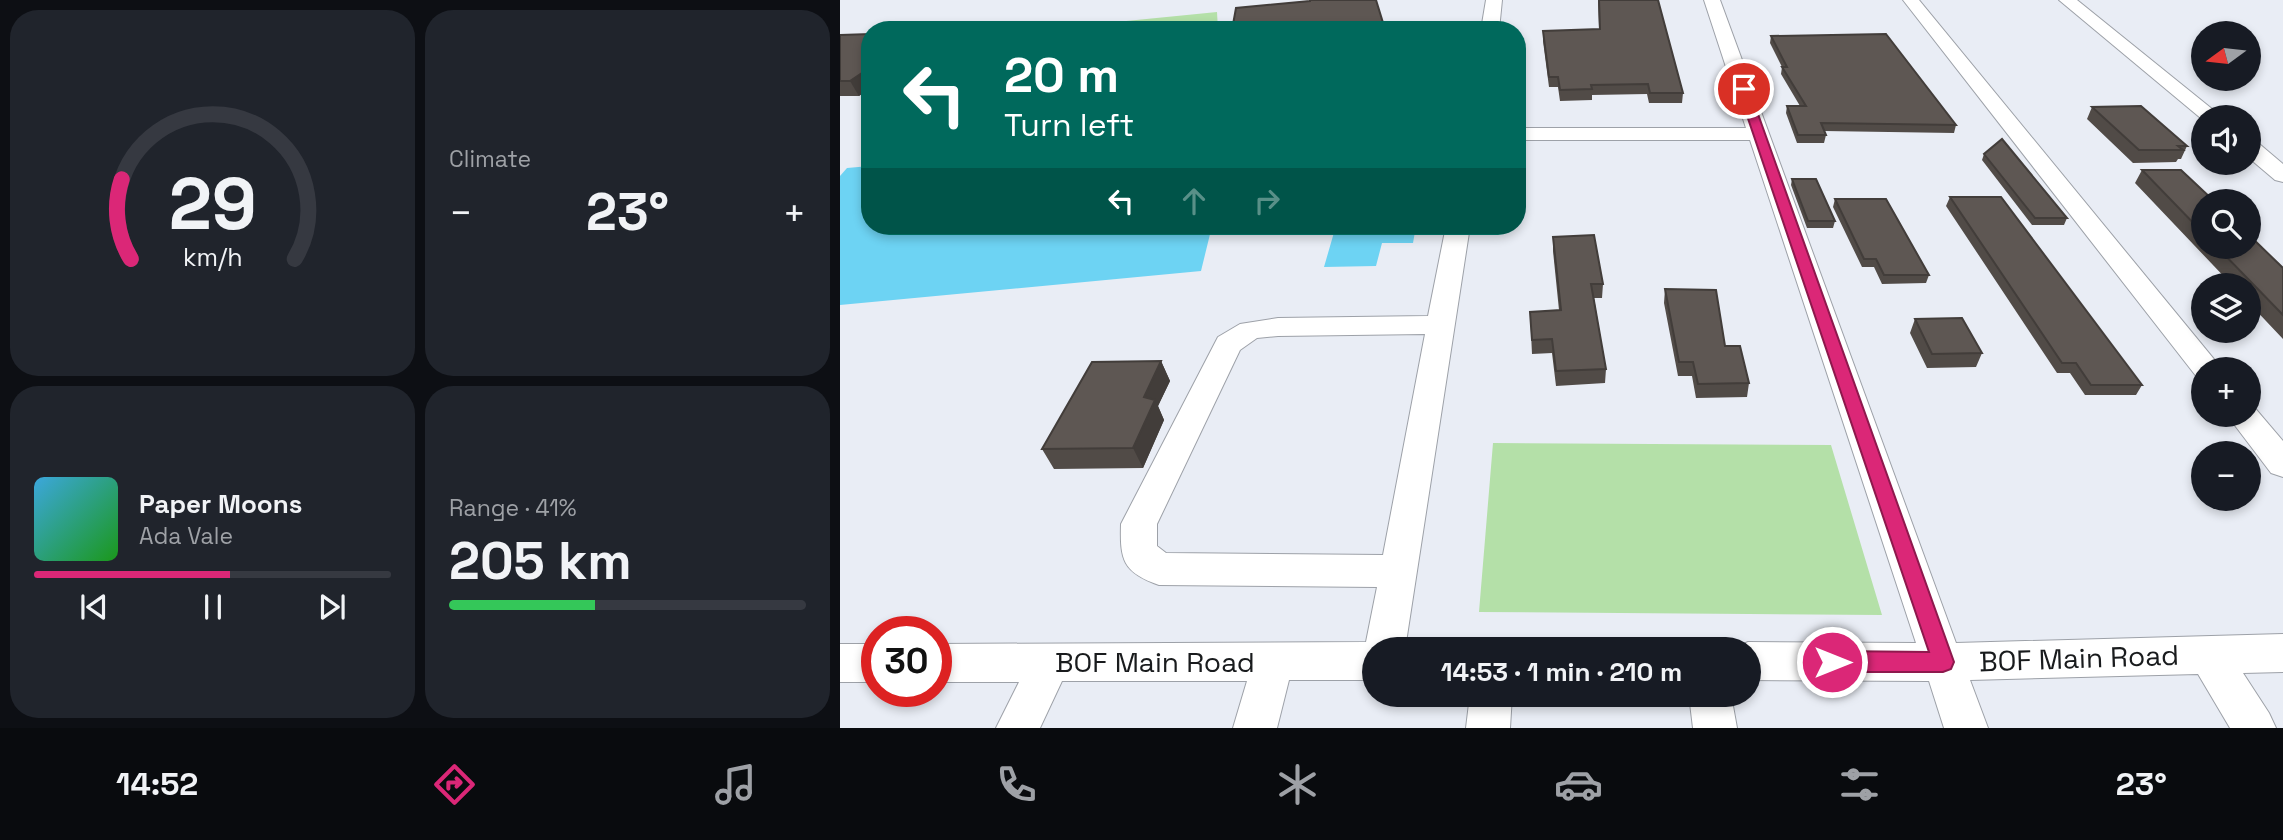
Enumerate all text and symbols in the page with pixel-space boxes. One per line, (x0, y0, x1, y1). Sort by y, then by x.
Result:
north arrow (2191, 21, 2261, 91)
map controls (2191, 21, 2261, 511)
text: 20 m (1004, 44, 1119, 106)
icon: left (889, 49, 980, 140)
pin (1714, 59, 1774, 119)
icon: arrive (1725, 70, 1763, 108)
text: Turn left (1004, 105, 1134, 145)
button: sound (2191, 105, 2261, 175)
text: Climate (449, 144, 531, 174)
text: 29 (169, 157, 256, 250)
text: 23° (586, 179, 669, 245)
icon: left (1102, 182, 1140, 220)
icon: ahead (1175, 182, 1213, 220)
icon: right (1248, 182, 1286, 220)
text: − (449, 189, 473, 237)
text: + (782, 189, 806, 237)
button: search (2191, 189, 2261, 259)
text: km/h (183, 241, 242, 273)
button: layers (2191, 273, 2261, 343)
button: + (2191, 357, 2261, 427)
button: − (2191, 441, 2261, 511)
text: Paper Moons (139, 487, 302, 521)
text: Range · 41% (449, 493, 577, 523)
text: Ada Vale (139, 521, 233, 551)
text: 205 km (449, 528, 632, 594)
icon: previous (75, 588, 113, 626)
icon: pause (194, 588, 232, 626)
icon: next (313, 588, 351, 626)
speed limit sign: 30 (861, 616, 952, 707)
position arrow (1795, 625, 1869, 699)
street label: BOF Main Road (1979, 637, 2179, 679)
street label: BOF Main Road (1055, 644, 1255, 680)
text: 14:53 · 1 min · 210 m (1441, 655, 1682, 689)
icon: directions (430, 760, 479, 809)
icon: music (711, 760, 760, 809)
icon: phone (992, 760, 1041, 809)
icon: climate (1273, 760, 1322, 809)
icon: car (1554, 760, 1603, 809)
icon: filters (1835, 760, 1884, 809)
text: 14:52 (116, 764, 198, 804)
text: 23° (2116, 764, 2167, 804)

